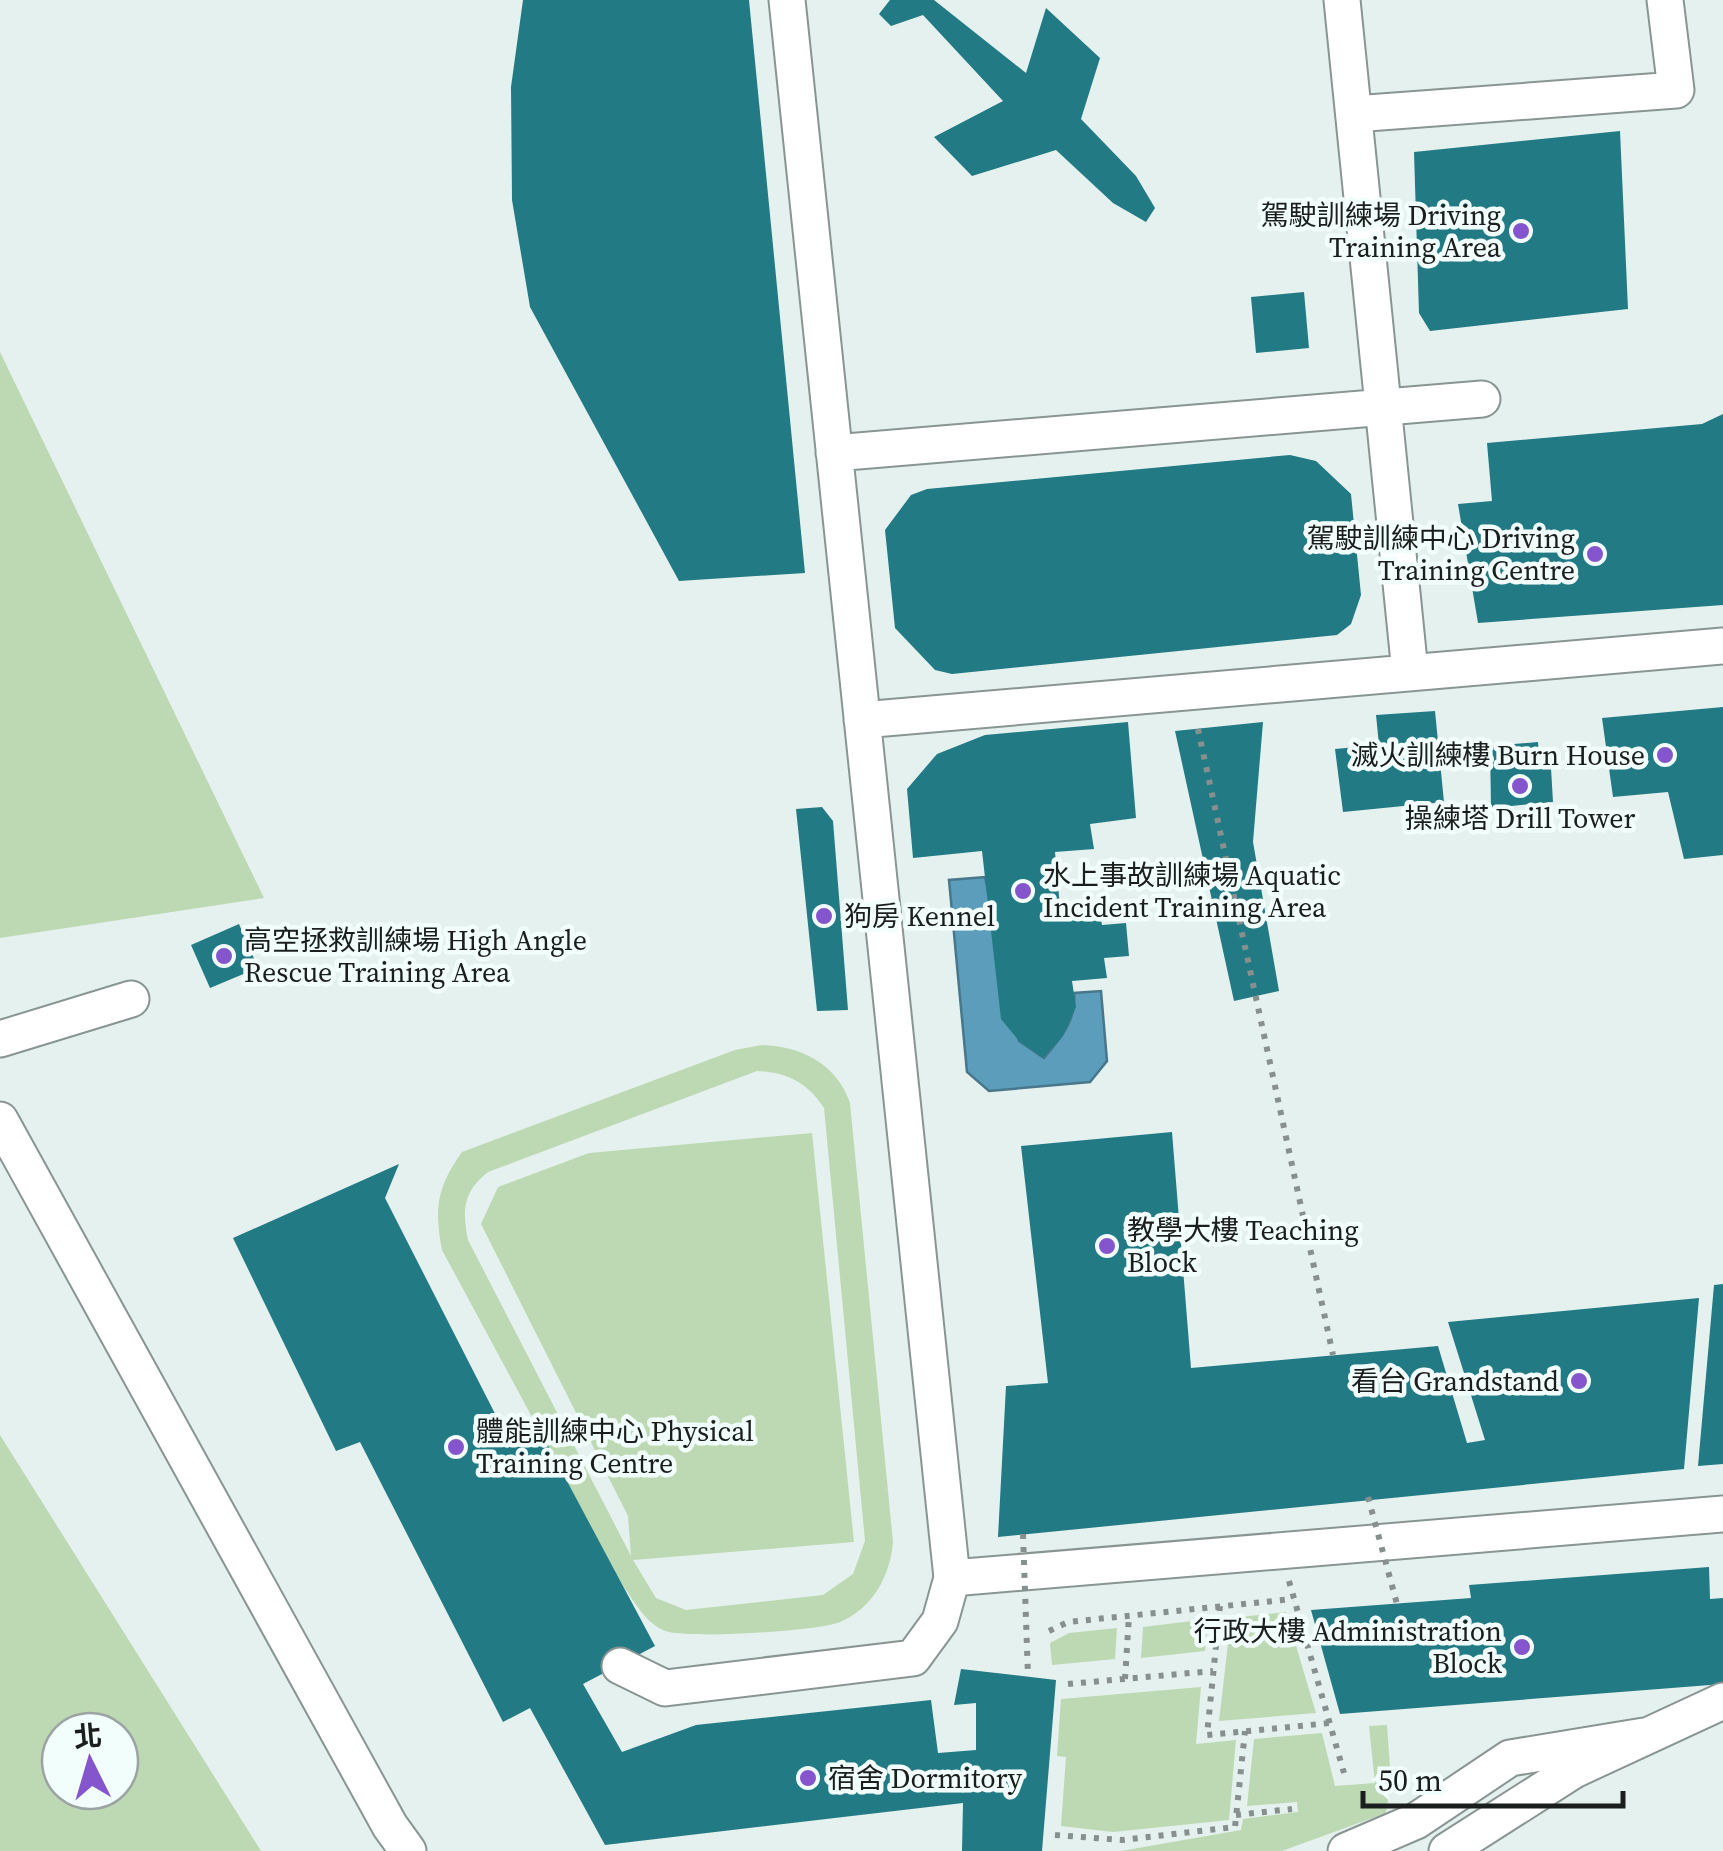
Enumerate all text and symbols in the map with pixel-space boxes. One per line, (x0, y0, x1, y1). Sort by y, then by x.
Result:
place label: 駕駛訓練場 Driving Training Area (1261, 196, 1502, 266)
marker: 駕駛訓練場 Driving Training Area (1510, 220, 1532, 242)
place label: 駕駛訓練中心 Driving Training Centre (1307, 519, 1575, 589)
marker: 駕駛訓練中心 Driving Training Centre (1584, 543, 1606, 565)
place label: 滅火訓練樓 Burn House (1350, 736, 1645, 774)
marker: 滅火訓練樓 Burn House (1654, 744, 1676, 766)
marker: 操練塔 Drill Tower (1509, 775, 1531, 797)
place label: 操練塔 Drill Tower (1405, 799, 1635, 837)
place label: 水上事故訓練場 Aquatic Incident Training Area (1043, 856, 1341, 926)
marker: 水上事故訓練場 Aquatic Incident Training Area (1012, 880, 1034, 902)
place label: 狗房 Kennel (844, 897, 995, 935)
marker: 狗房 Kennel (813, 905, 835, 927)
place label: 高空拯救訓練場 High Angle Rescue Training Area (244, 921, 587, 991)
marker: 高空拯救訓練場 High Angle Rescue Training Area (213, 945, 235, 967)
place label: 教學大樓 Teaching Block (1127, 1211, 1359, 1281)
marker: 教學大樓 Teaching Block (1096, 1235, 1118, 1257)
place label: 看台 Grandstand (1351, 1362, 1559, 1400)
marker: 看台 Grandstand (1568, 1370, 1590, 1392)
place label: 體能訓練中心 Physical Training Centre (476, 1412, 754, 1482)
marker: 體能訓練中心 Physical Training Centre (445, 1436, 467, 1458)
place label: 行政大樓 Administration Block (1194, 1612, 1503, 1682)
marker: 行政大樓 Administration Block (1511, 1636, 1533, 1658)
north arrow (40, 1711, 140, 1811)
text: 北 (72, 1716, 103, 1756)
scale bar (1363, 1746, 1623, 1808)
place label: 宿舍 Dormitory (828, 1759, 1023, 1797)
text: 50 m (1378, 1760, 1442, 1801)
marker: 宿舍 Dormitory (797, 1767, 819, 1789)

